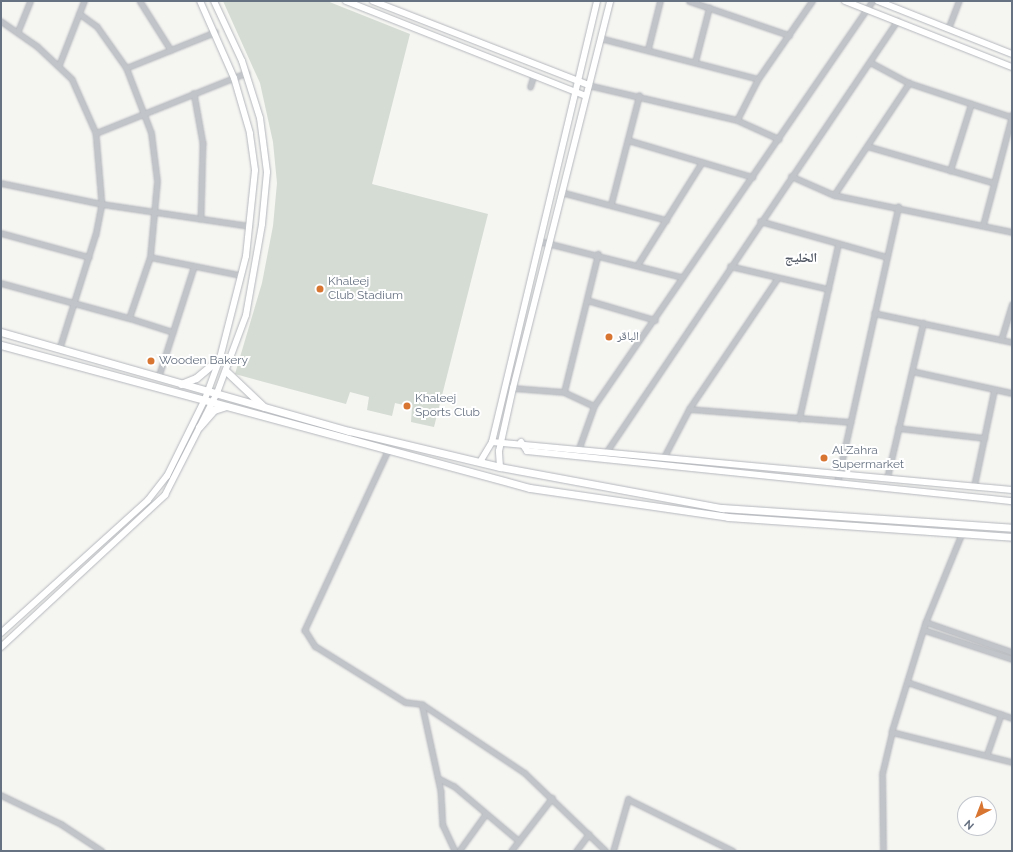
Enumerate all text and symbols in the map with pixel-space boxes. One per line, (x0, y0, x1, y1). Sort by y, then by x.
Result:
district label: الخليج (785, 250, 817, 266)
place label: Khaleej Club Stadium (328, 275, 403, 303)
marker: Khaleej Club Stadium (315, 284, 325, 294)
place label: الباقر (617, 330, 639, 344)
marker: الباقر (604, 332, 614, 342)
place label: Wooden Bakery (159, 354, 248, 368)
marker: Wooden Bakery (146, 356, 156, 366)
place label: Khaleej Sports Club (415, 392, 480, 420)
marker: Khaleej Sports Club (402, 401, 412, 411)
place label: Al Zahra Supermarket (832, 444, 904, 472)
marker: Al Zahra Supermarket (819, 453, 829, 463)
north arrow (957, 796, 997, 836)
text: N (962, 817, 977, 832)

